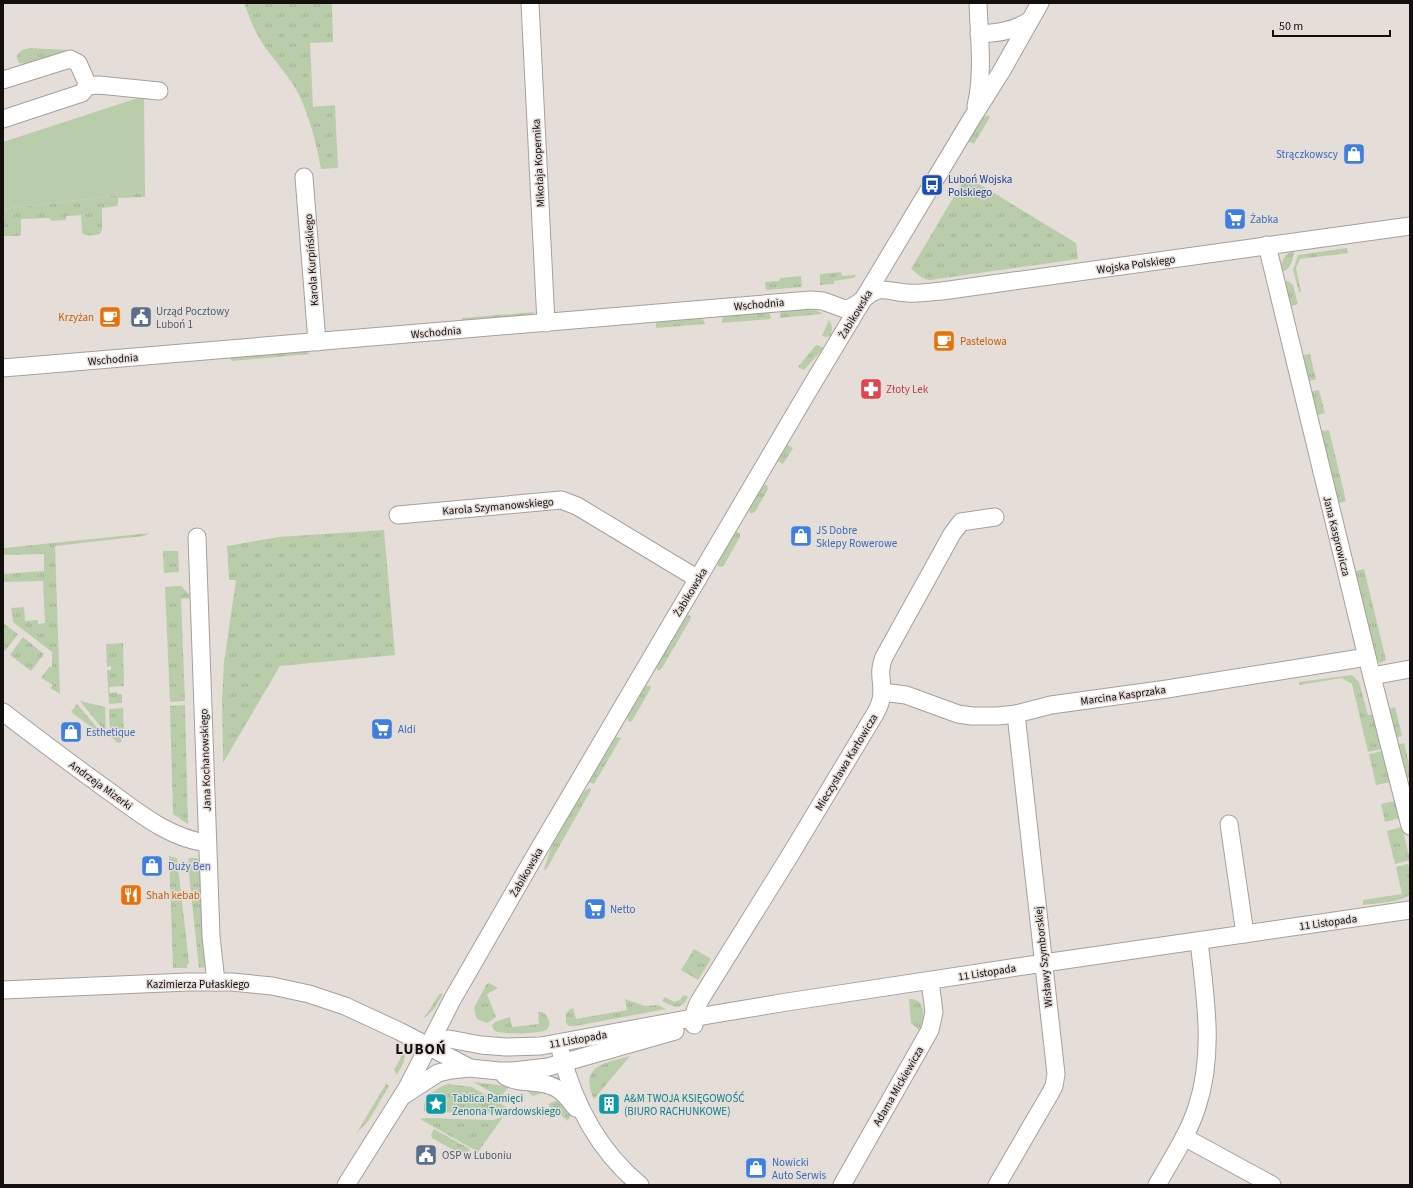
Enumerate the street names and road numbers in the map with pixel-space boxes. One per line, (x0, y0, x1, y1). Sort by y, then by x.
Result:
street label: Mikołaja Kopernika (529, 118, 548, 208)
street label: Karola Kurpińskiego (301, 213, 322, 307)
street label: Wojska Polskiego (1096, 252, 1176, 277)
street label: Żabikowska (835, 287, 876, 342)
street label: Wschodnia (733, 295, 785, 314)
street label: Wschodnia (410, 323, 462, 342)
street label: Wschodnia (87, 350, 139, 369)
street label: Karola Szymanowskiego (442, 494, 554, 519)
street label: Jana Kasprowicza (1319, 494, 1354, 578)
street label: Żabikowska (670, 565, 711, 620)
street label: Marcina Kasprzaka (1079, 682, 1167, 709)
street label: Jana Kochanowskiego (196, 708, 215, 812)
street label: Mieczysława Karłowicza (812, 711, 881, 813)
street label: Andrzeja Mizerki (66, 757, 135, 814)
street label: Żabikowska (506, 845, 547, 900)
street label: Wisławy Szymborskiej (1031, 906, 1056, 1008)
street label: 11 Listopada (1298, 911, 1358, 934)
street label: 11 Listopada (957, 961, 1017, 984)
street label: Kazimierza Pułaskiego (146, 977, 250, 992)
street label: 11 Listopada (548, 1027, 608, 1052)
street label: Adama Mickiewicza (870, 1044, 927, 1129)

